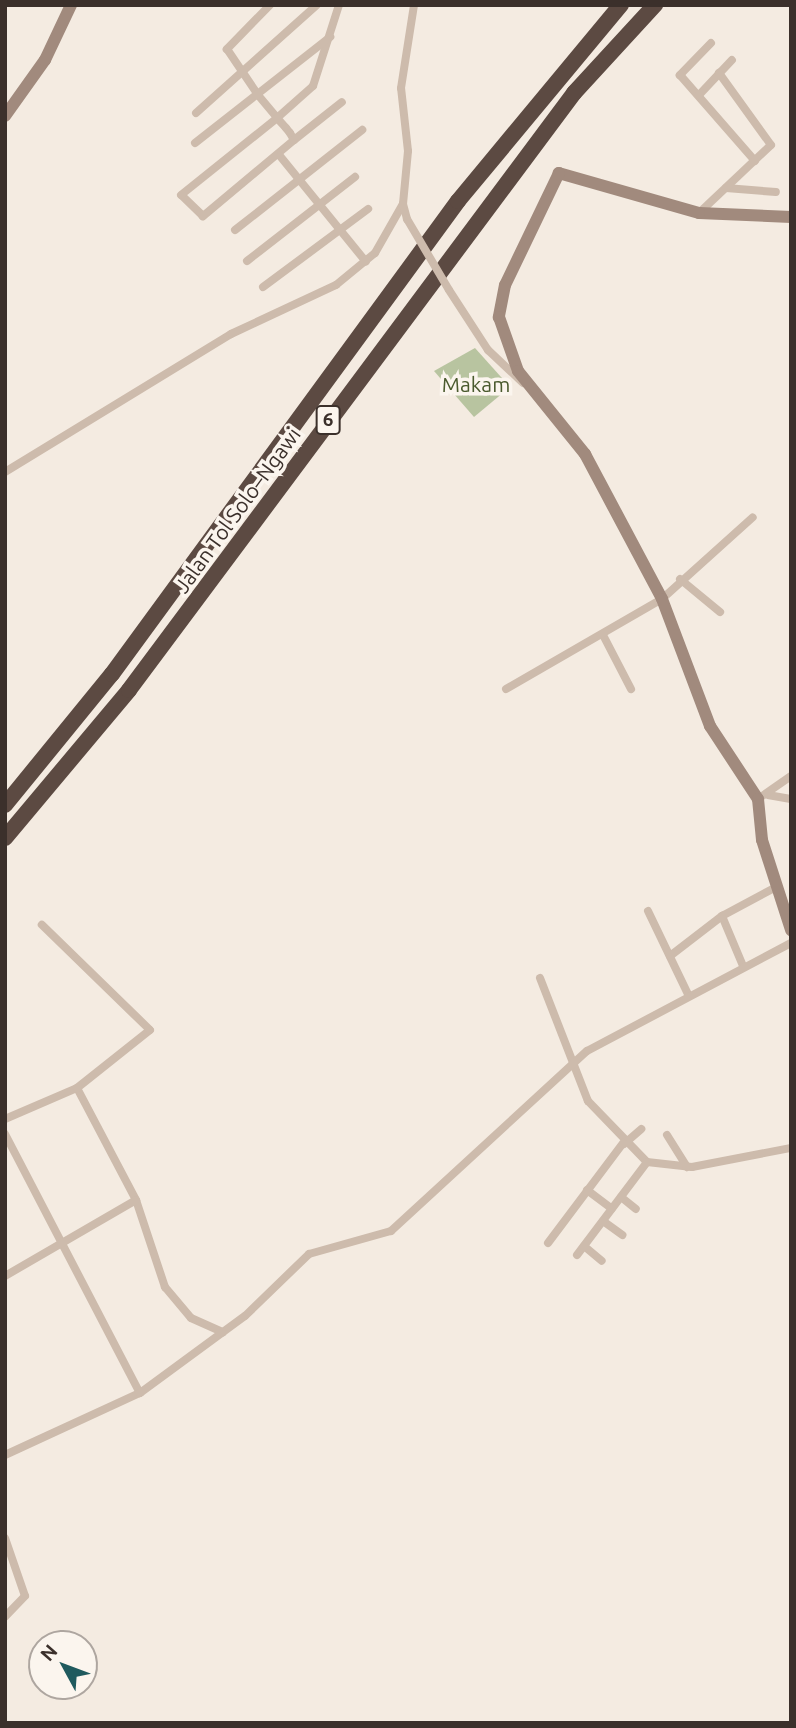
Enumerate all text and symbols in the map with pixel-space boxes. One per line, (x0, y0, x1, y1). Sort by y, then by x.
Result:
park label: Makam (442, 371, 510, 397)
road number: 6 (314, 404, 342, 436)
street label: Jalan Tol Solo–Ngawi (169, 422, 305, 598)
north arrow (28, 1630, 98, 1700)
text: N (36, 1640, 62, 1665)

